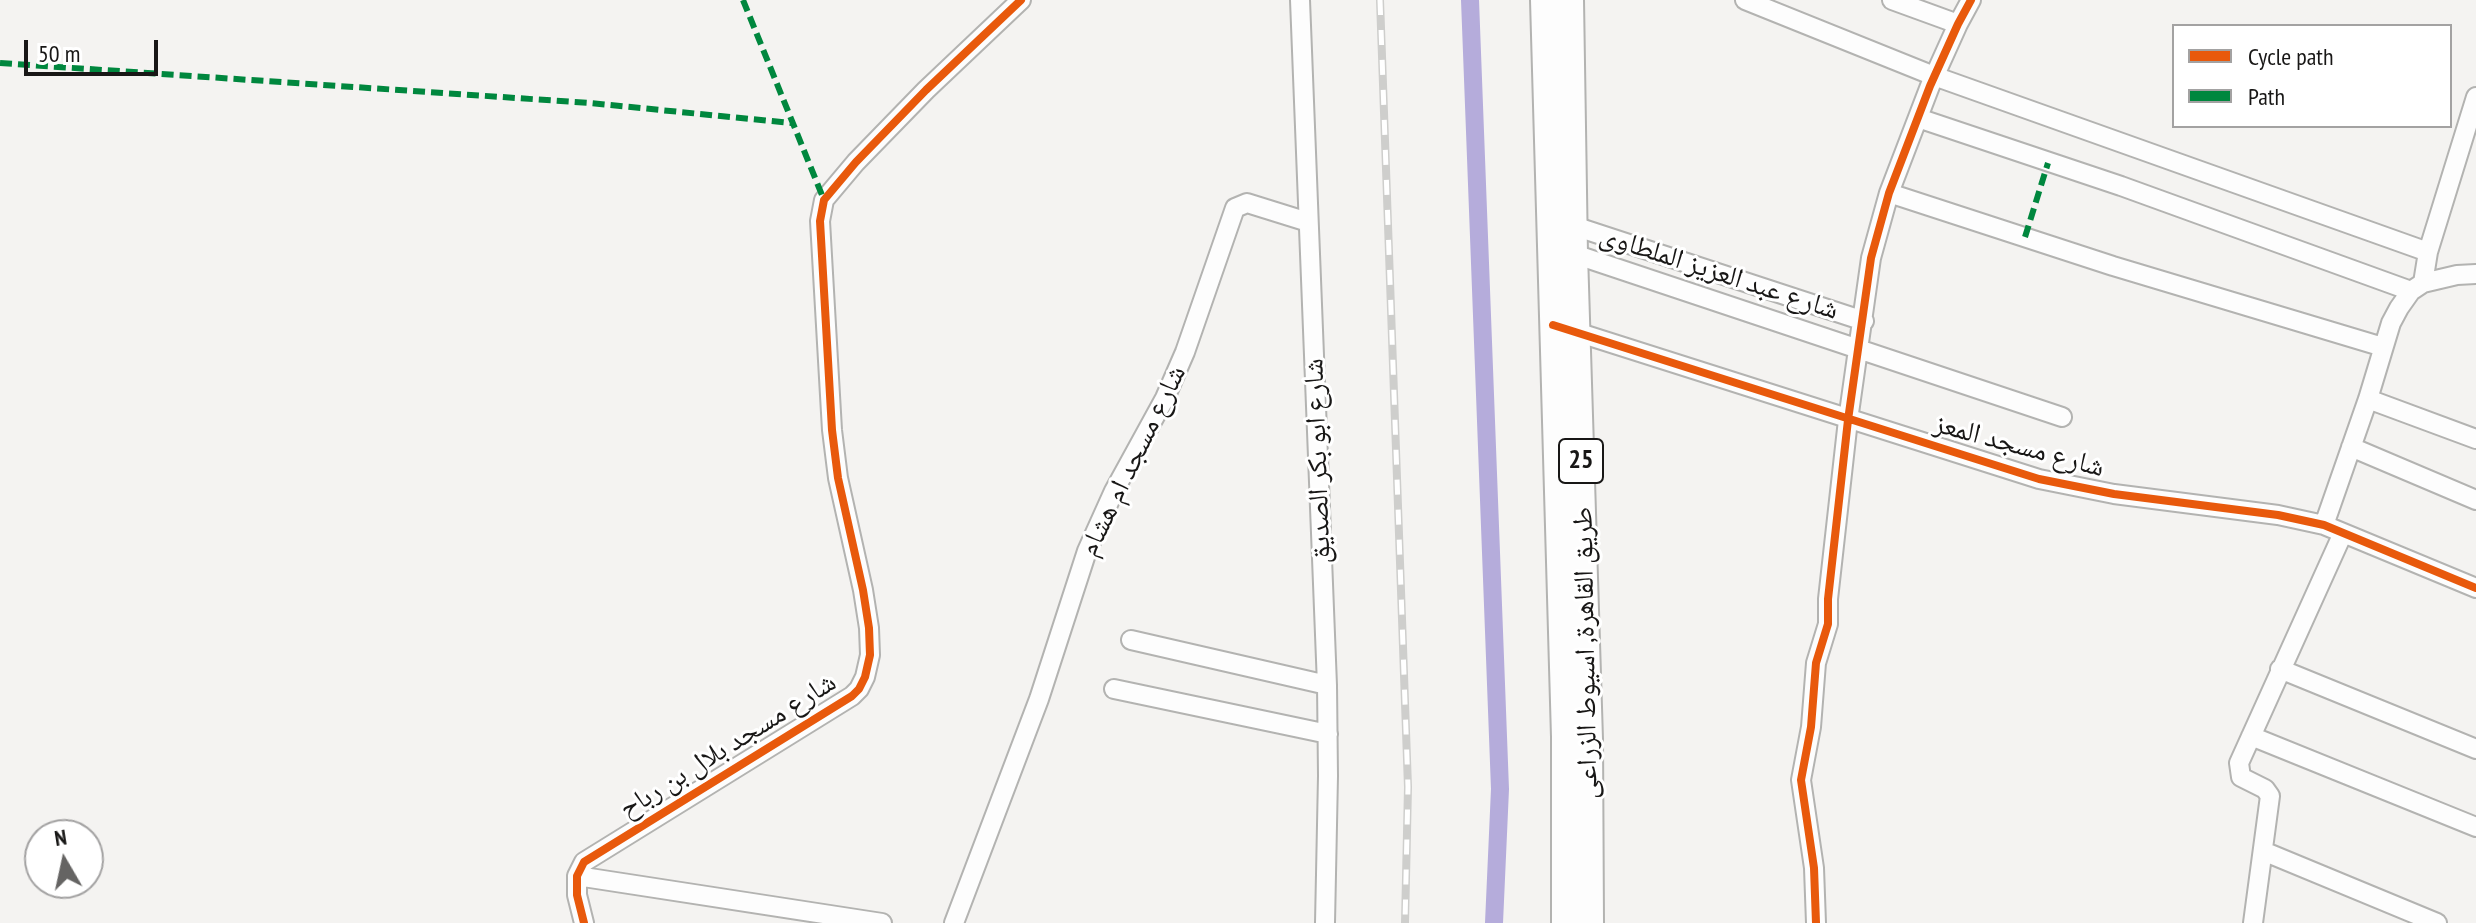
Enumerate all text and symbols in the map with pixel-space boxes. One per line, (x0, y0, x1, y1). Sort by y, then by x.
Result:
scale bar (28, 24, 162, 74)
legend (2172, 24, 2452, 128)
text: 50 m (38, 38, 80, 69)
text: Cycle path (2248, 41, 2334, 72)
text: Path (2248, 81, 2285, 112)
street label: شارع عبد العزيز الملطاوى (1595, 219, 1843, 327)
street label: شارع ابو بكر الصديق (1298, 358, 1338, 564)
street label: شارع مسجد ام هشام (1072, 360, 1194, 562)
street label: شارع مسجد المعز (1930, 407, 2108, 485)
road number: 25 (1559, 439, 1603, 483)
street label: طريق القاهرة, اسيوط الزراعى (1567, 507, 1605, 799)
street label: شارع مسجد بلال بن رباح (613, 666, 843, 826)
north arrow (24, 819, 104, 899)
text: N (52, 823, 69, 852)

